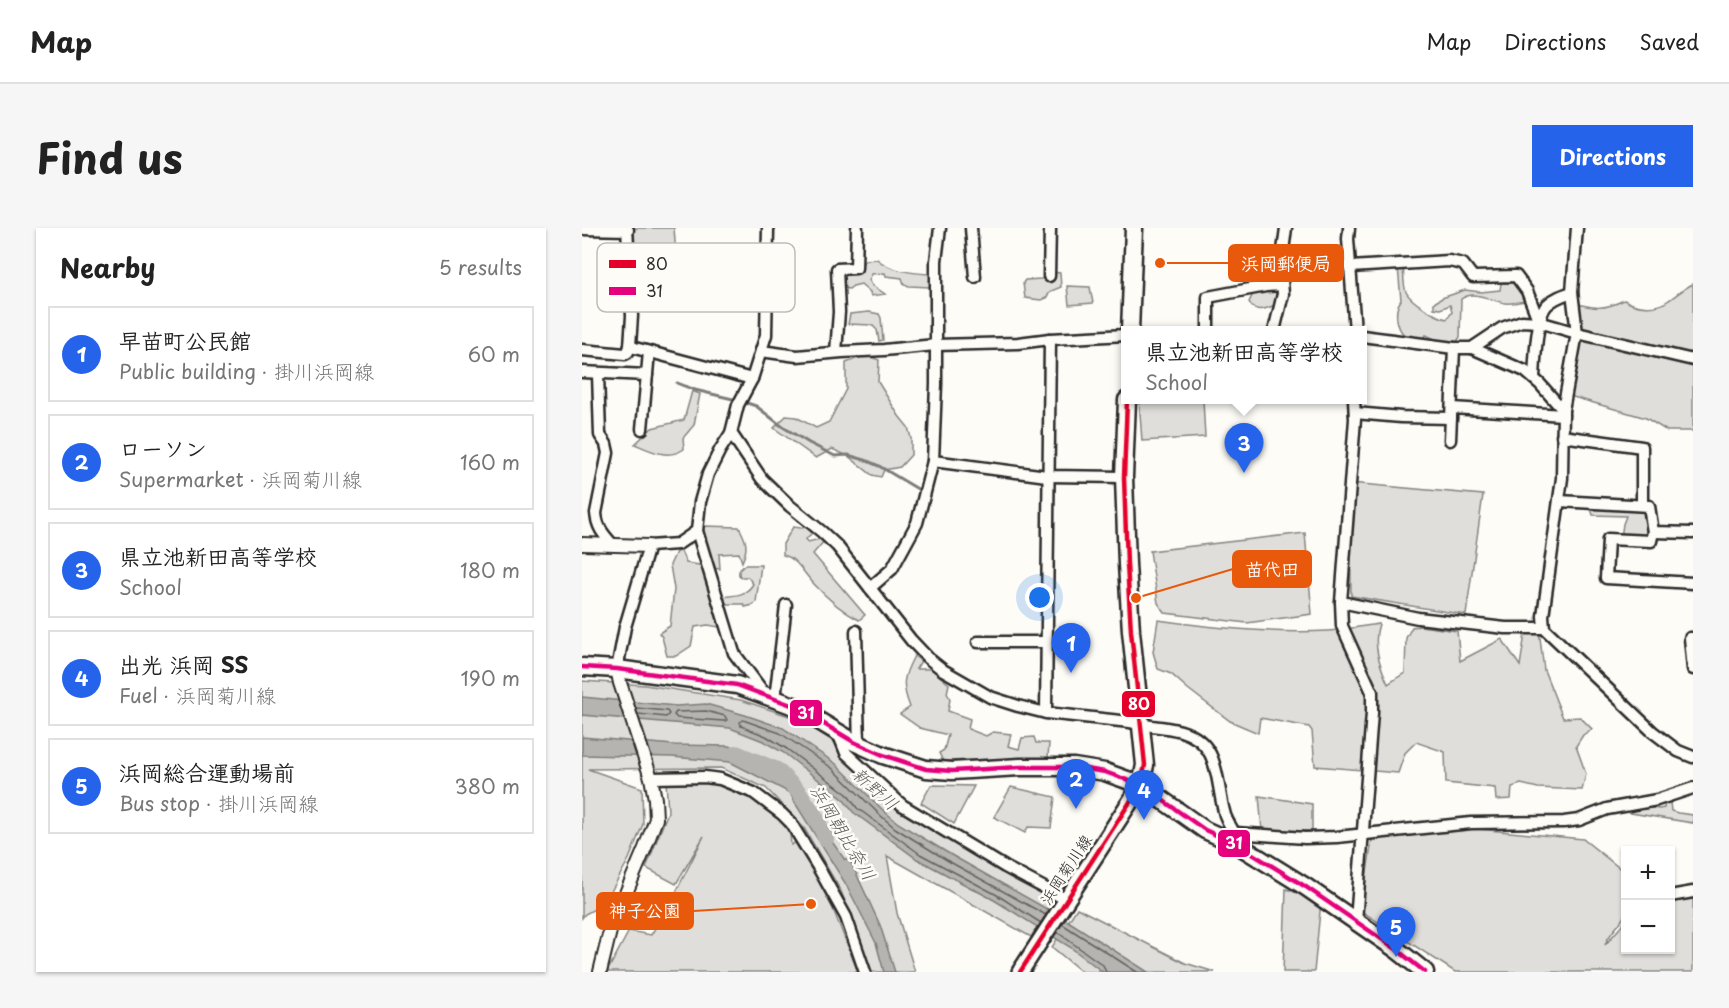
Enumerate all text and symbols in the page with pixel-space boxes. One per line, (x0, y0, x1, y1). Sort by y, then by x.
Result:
text: Map (30, 20, 92, 63)
text: Map (1426, 25, 1471, 57)
text: Directions (1504, 25, 1606, 57)
text: Saved (1639, 25, 1699, 57)
text: Find us (36, 125, 183, 188)
button: Directions (1532, 125, 1693, 187)
legend (597, 243, 795, 312)
callout: 浜岡郵便局 (1229, 245, 1343, 281)
text: Nearby (60, 248, 155, 287)
text: 浜岡郵便局 (1241, 249, 1331, 276)
text: 80 (646, 251, 668, 275)
text: 5 results (439, 252, 522, 282)
text: 31 (646, 278, 663, 302)
text: 早苗町公民館 (119, 323, 251, 356)
popup (1121, 326, 1367, 404)
text: 県立池新田高等学校 (1145, 334, 1343, 367)
text: 1 (77, 339, 86, 369)
text: 60 m (468, 339, 520, 369)
text: Public building · 掛川浜岡線 (119, 356, 374, 386)
text: School (1145, 367, 1208, 397)
pin: 3 (1224, 424, 1264, 473)
text: ローソン (119, 431, 207, 464)
text: 2 (74, 447, 89, 477)
text: 160 m (460, 447, 520, 477)
text: Supermarket · 浜岡菊川線 (119, 464, 362, 494)
text: 県立池新田高等学校 (119, 539, 317, 572)
callout: 苗代田 (1233, 551, 1311, 587)
text: 3 (75, 555, 88, 585)
text: 180 m (460, 555, 520, 585)
text: 苗代田 (1245, 555, 1299, 582)
text: School (119, 572, 182, 602)
your location (1025, 583, 1054, 612)
pin: 1 (1052, 624, 1090, 673)
text: 出光 浜岡 SS (119, 647, 249, 680)
text: 4 (75, 663, 88, 693)
text: 190 m (461, 663, 520, 693)
text: Fuel · 浜岡菊川線 (119, 680, 276, 710)
line badge: 80 (1121, 690, 1156, 718)
text: 80 (1128, 691, 1150, 715)
line badge: 31 (789, 699, 823, 727)
text: 31 (797, 700, 815, 724)
text: 浜岡総合運動場前 (119, 755, 295, 788)
water label: 新野川 (847, 760, 905, 816)
pin: 2 (1056, 760, 1096, 809)
pin: 4 (1124, 770, 1164, 820)
text: 5 (75, 771, 88, 801)
text: 380 m (454, 771, 520, 801)
water label: 浜岡朝比奈川 (805, 779, 883, 885)
text: Bus stop · 掛川浜岡線 (119, 788, 318, 818)
street label: 浜岡菊川線 (1033, 829, 1097, 909)
line badge: 31 (1217, 829, 1251, 858)
text: 31 (1225, 830, 1243, 854)
map controls (1621, 846, 1675, 954)
button: + (1621, 846, 1675, 900)
callout: 神子公園 (597, 893, 693, 929)
text: 神子公園 (609, 896, 681, 923)
button: − (1621, 900, 1675, 954)
pin: 5 (1376, 908, 1416, 957)

